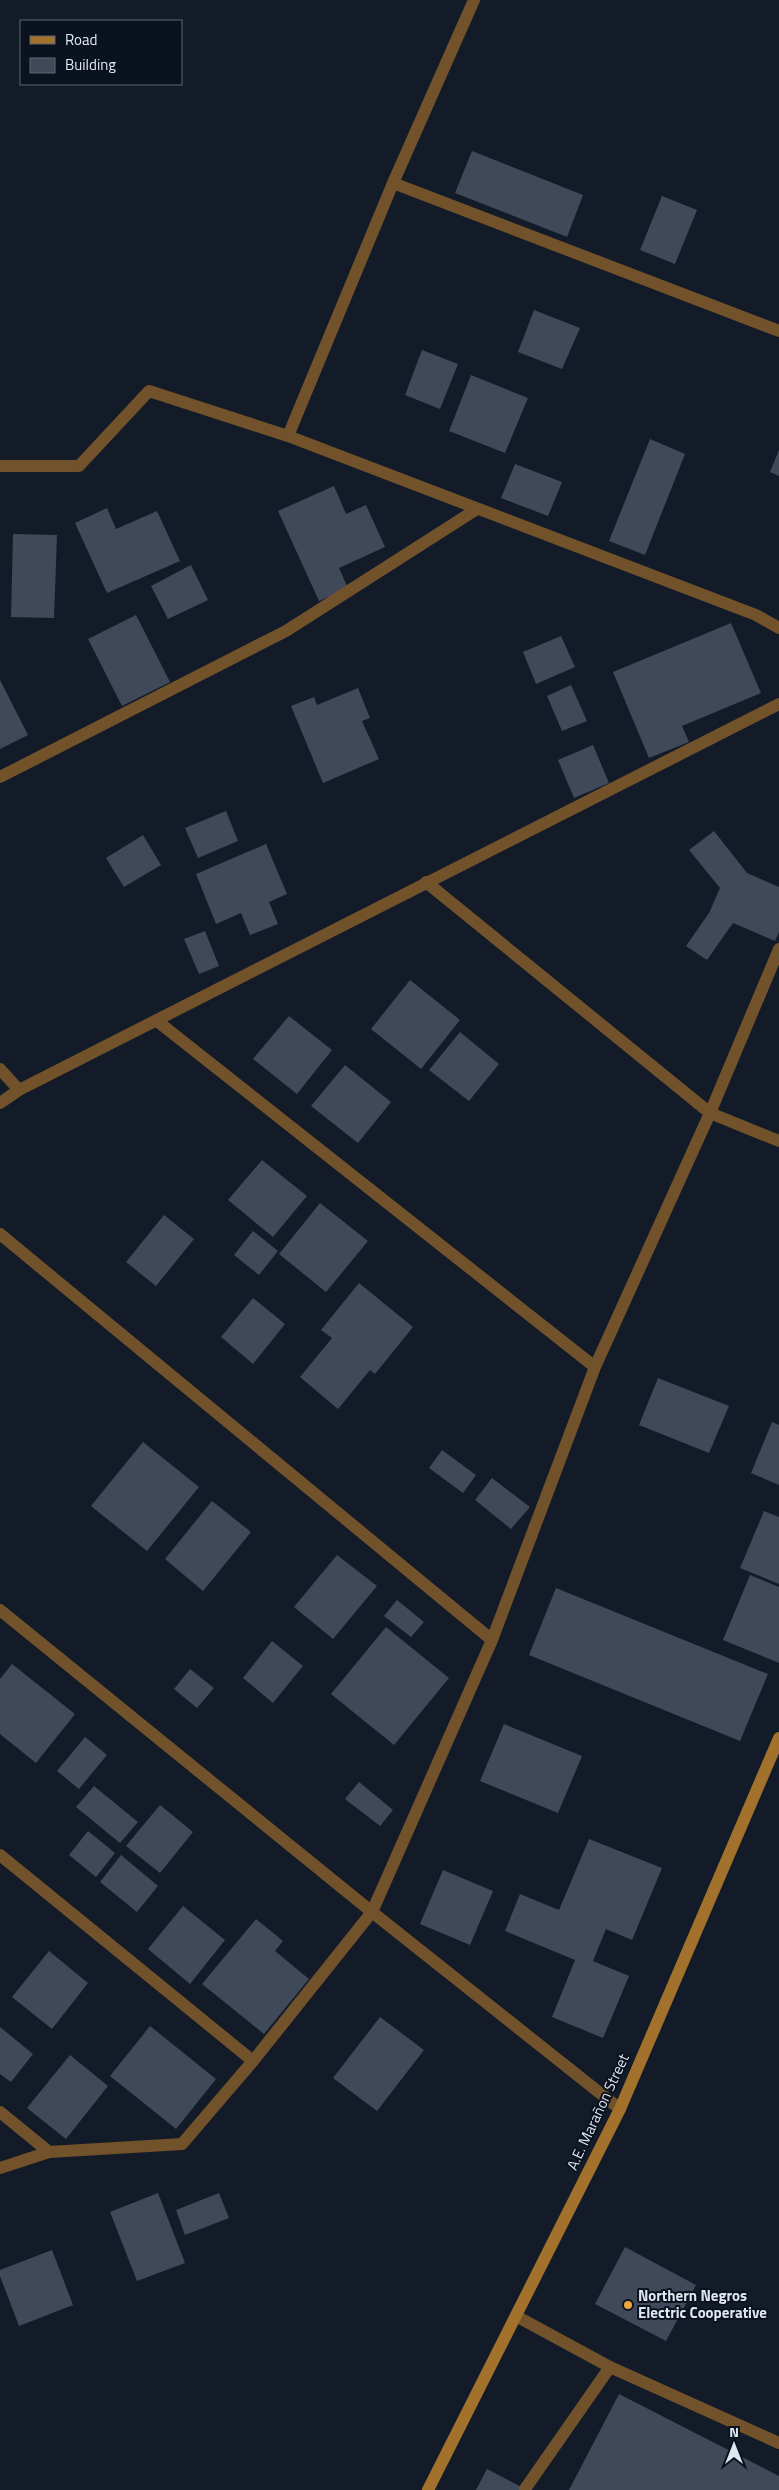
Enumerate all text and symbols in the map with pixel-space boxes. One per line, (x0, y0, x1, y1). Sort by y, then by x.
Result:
legend (20, 20, 182, 85)
text: Road (65, 28, 97, 51)
text: Building (65, 53, 116, 76)
street label: A.E. Marañon Street (561, 2049, 635, 2174)
place label: Northern Negros Electric Cooperative (638, 2284, 767, 2324)
marker: Northern Negros Electric Cooperative (622, 2299, 634, 2311)
north arrow (709, 2420, 759, 2470)
text: N (729, 2421, 739, 2442)

